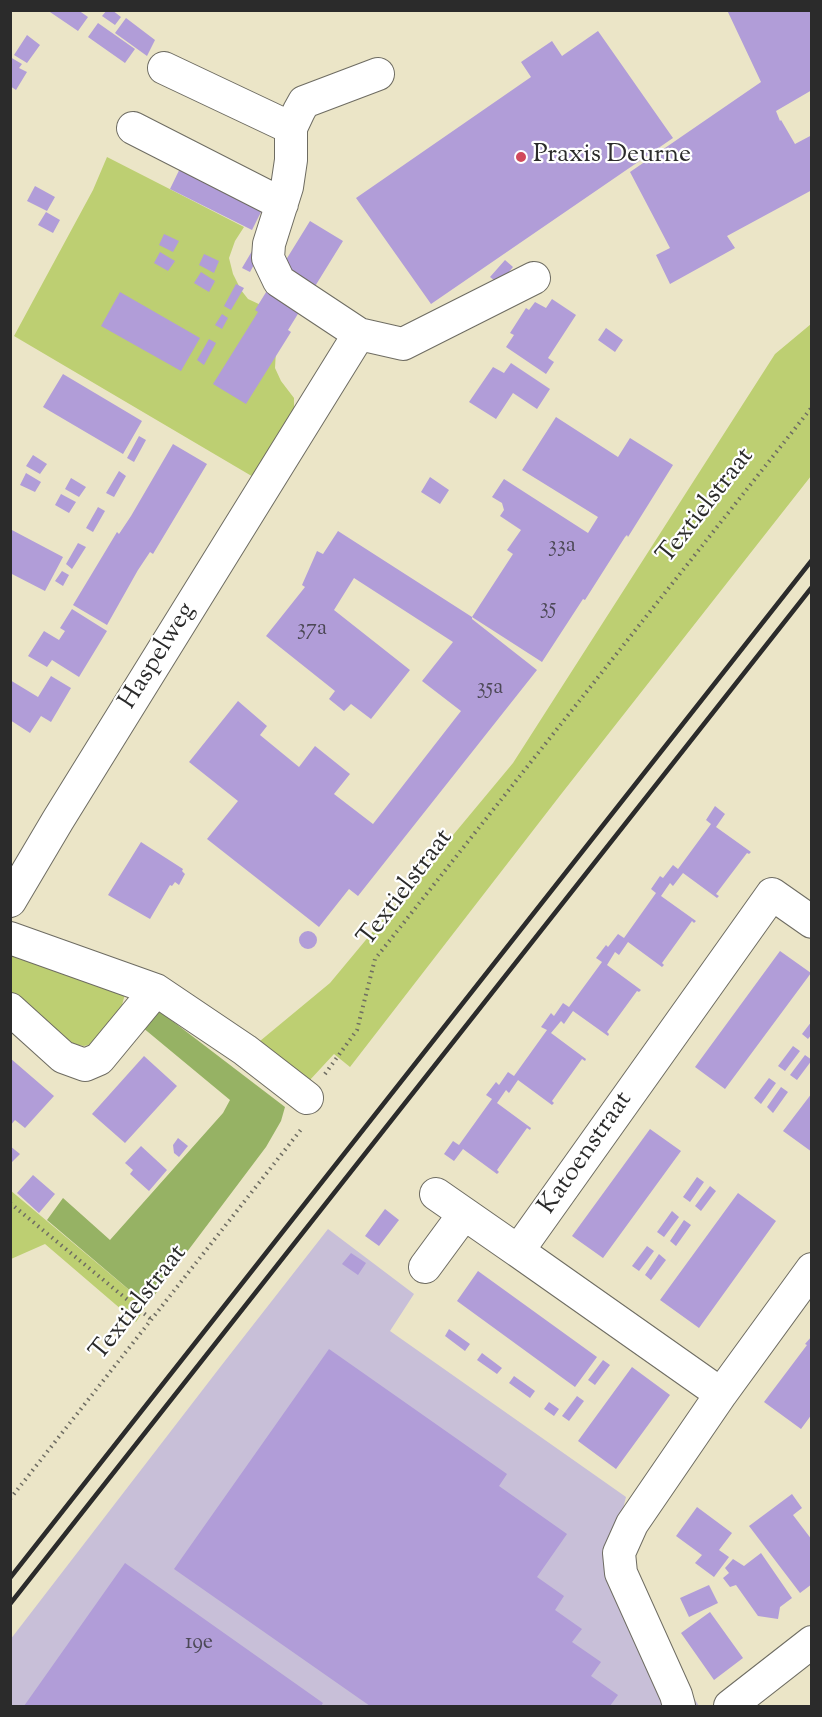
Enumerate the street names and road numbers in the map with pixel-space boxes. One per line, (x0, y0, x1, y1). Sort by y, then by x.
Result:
street label: Textielstraat (652, 443, 762, 571)
street label: Haspelweg (114, 598, 204, 716)
street label: Textielstraat (353, 824, 461, 954)
street label: Katoenstraat (533, 1087, 641, 1221)
street label: Textielstraat (85, 1240, 195, 1368)

